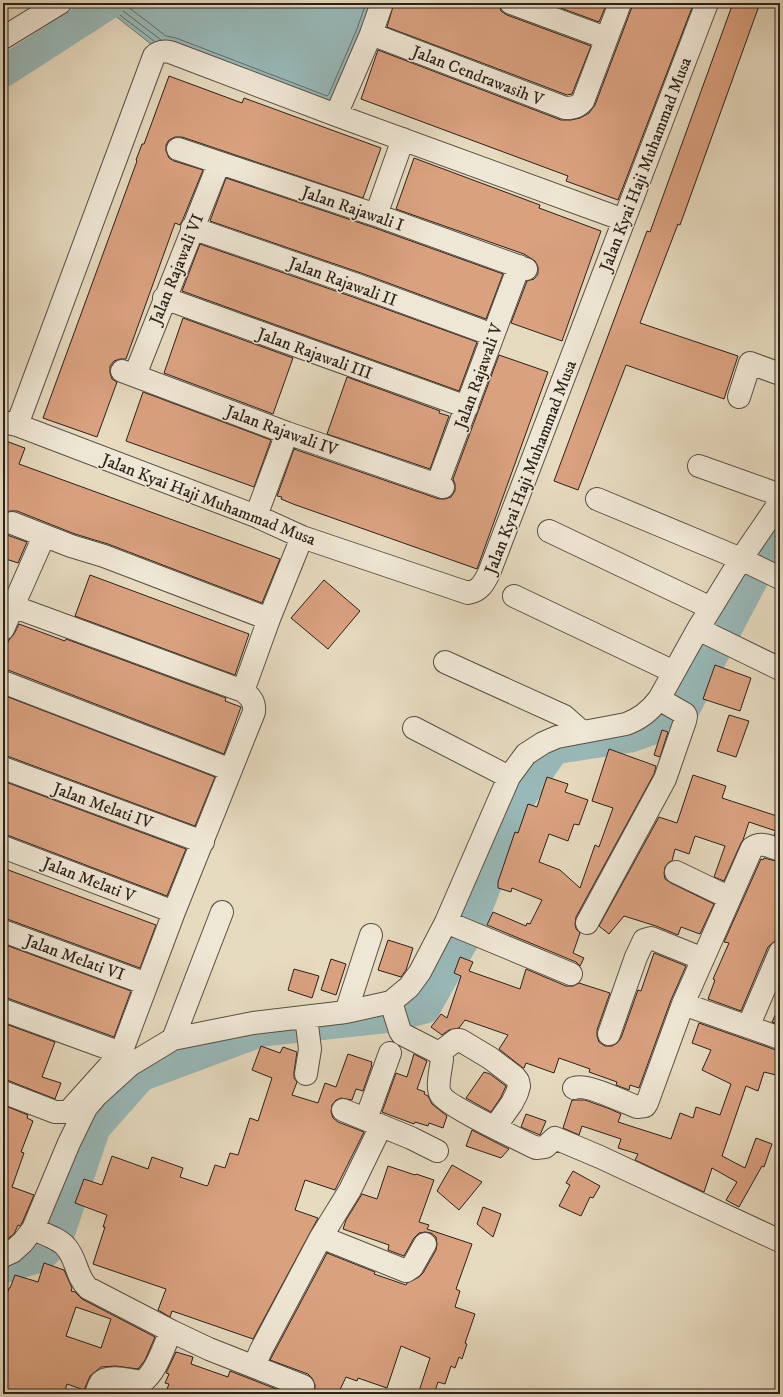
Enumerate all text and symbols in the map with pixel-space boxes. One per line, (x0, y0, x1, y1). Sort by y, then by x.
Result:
street label: Jalan Cendrawasih V (407, 40, 548, 112)
street label: Jalan Kyai Haji Muhammad Musa (594, 53, 697, 276)
street label: Jalan Rajawali I (297, 181, 407, 237)
street label: Jalan Rajawali VI (144, 211, 209, 330)
street label: Jalan Rajawali II (284, 252, 400, 312)
street label: Jalan Rajawali V (449, 320, 509, 434)
street label: Jalan Rajawali III (252, 322, 375, 385)
street label: Jalan Kyai Haji Muhammad Musa (479, 356, 582, 579)
street label: Jalan Rajawali IV (221, 400, 342, 462)
street label: Jalan Kyai Haji Muhammad Musa (97, 448, 320, 551)
street label: Jalan Melati IV (48, 777, 157, 835)
street label: Jalan Melati V (37, 851, 139, 908)
street label: Jalan Melati VI (20, 929, 127, 986)

